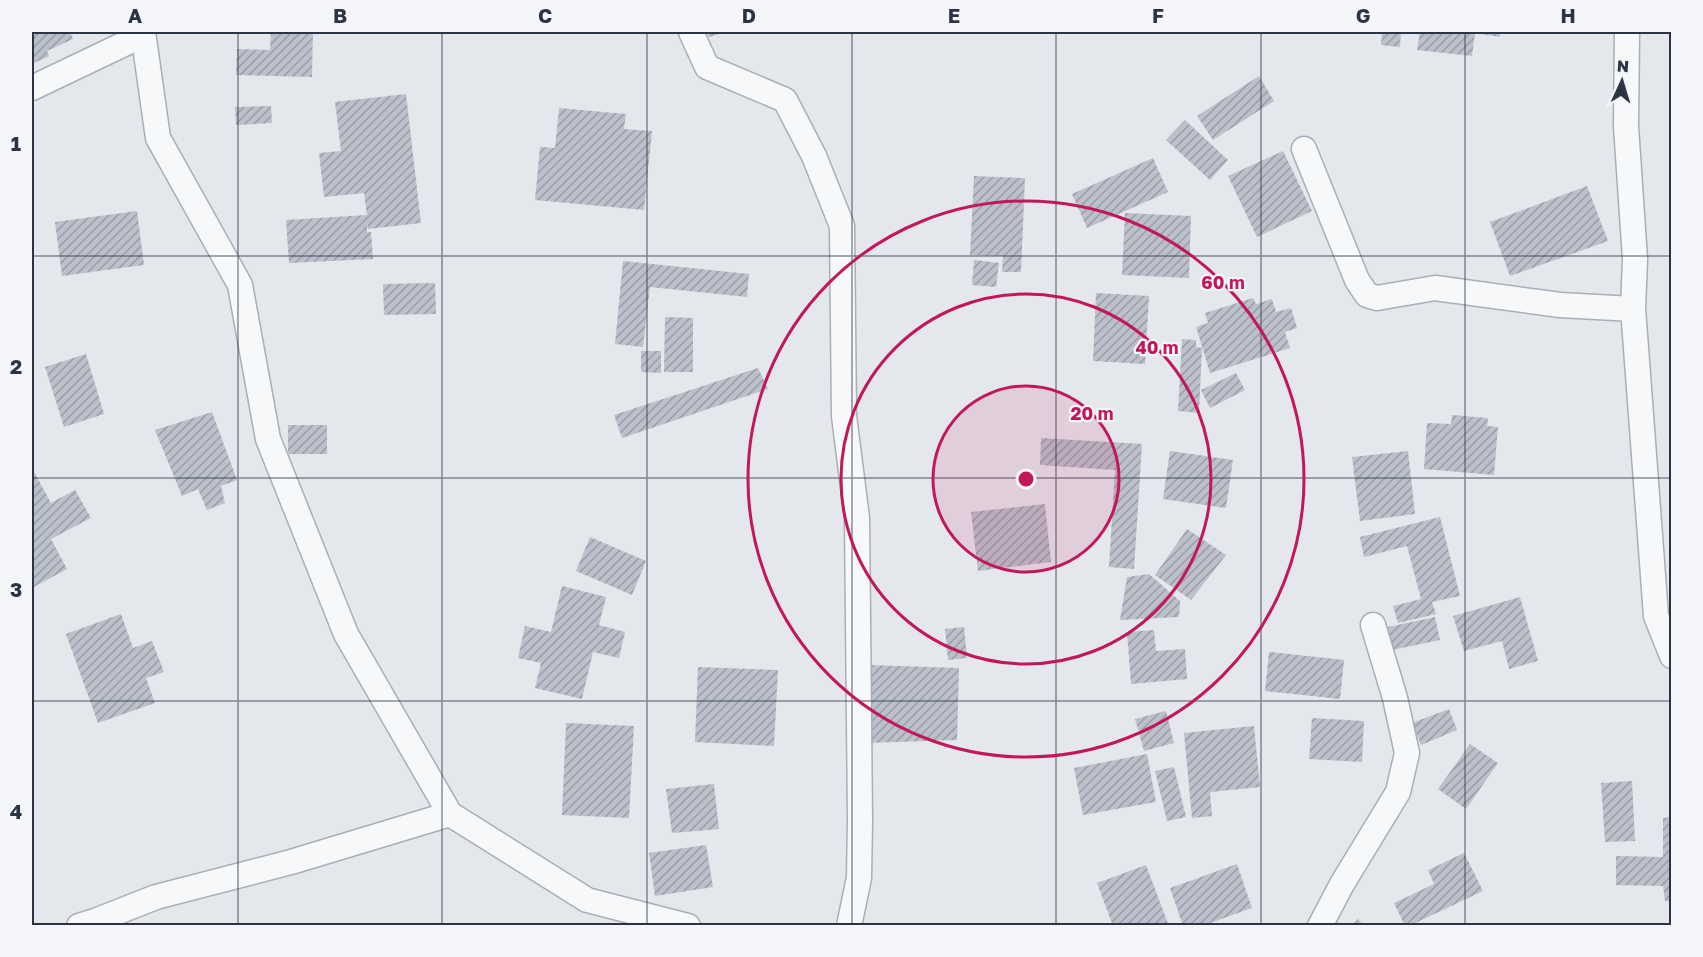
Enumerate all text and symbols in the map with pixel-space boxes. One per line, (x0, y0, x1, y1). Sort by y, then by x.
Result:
text: A (128, 3, 142, 27)
text: B (333, 3, 347, 27)
text: C (538, 3, 552, 27)
text: D (742, 3, 756, 27)
text: E (948, 3, 960, 27)
text: F (1152, 3, 1164, 27)
text: G (1356, 3, 1370, 27)
text: H (1560, 3, 1576, 27)
north arrow (1592, 51, 1652, 111)
text: N (1616, 56, 1630, 76)
text: 1 (11, 131, 21, 155)
text: 60 m (1201, 271, 1245, 293)
text: 40 m (1135, 336, 1179, 358)
text: 2 (10, 354, 22, 378)
text: 20 m (1071, 402, 1113, 424)
centre of rings (1016, 469, 1036, 489)
text: 3 (10, 577, 22, 601)
text: 4 (10, 799, 22, 823)

